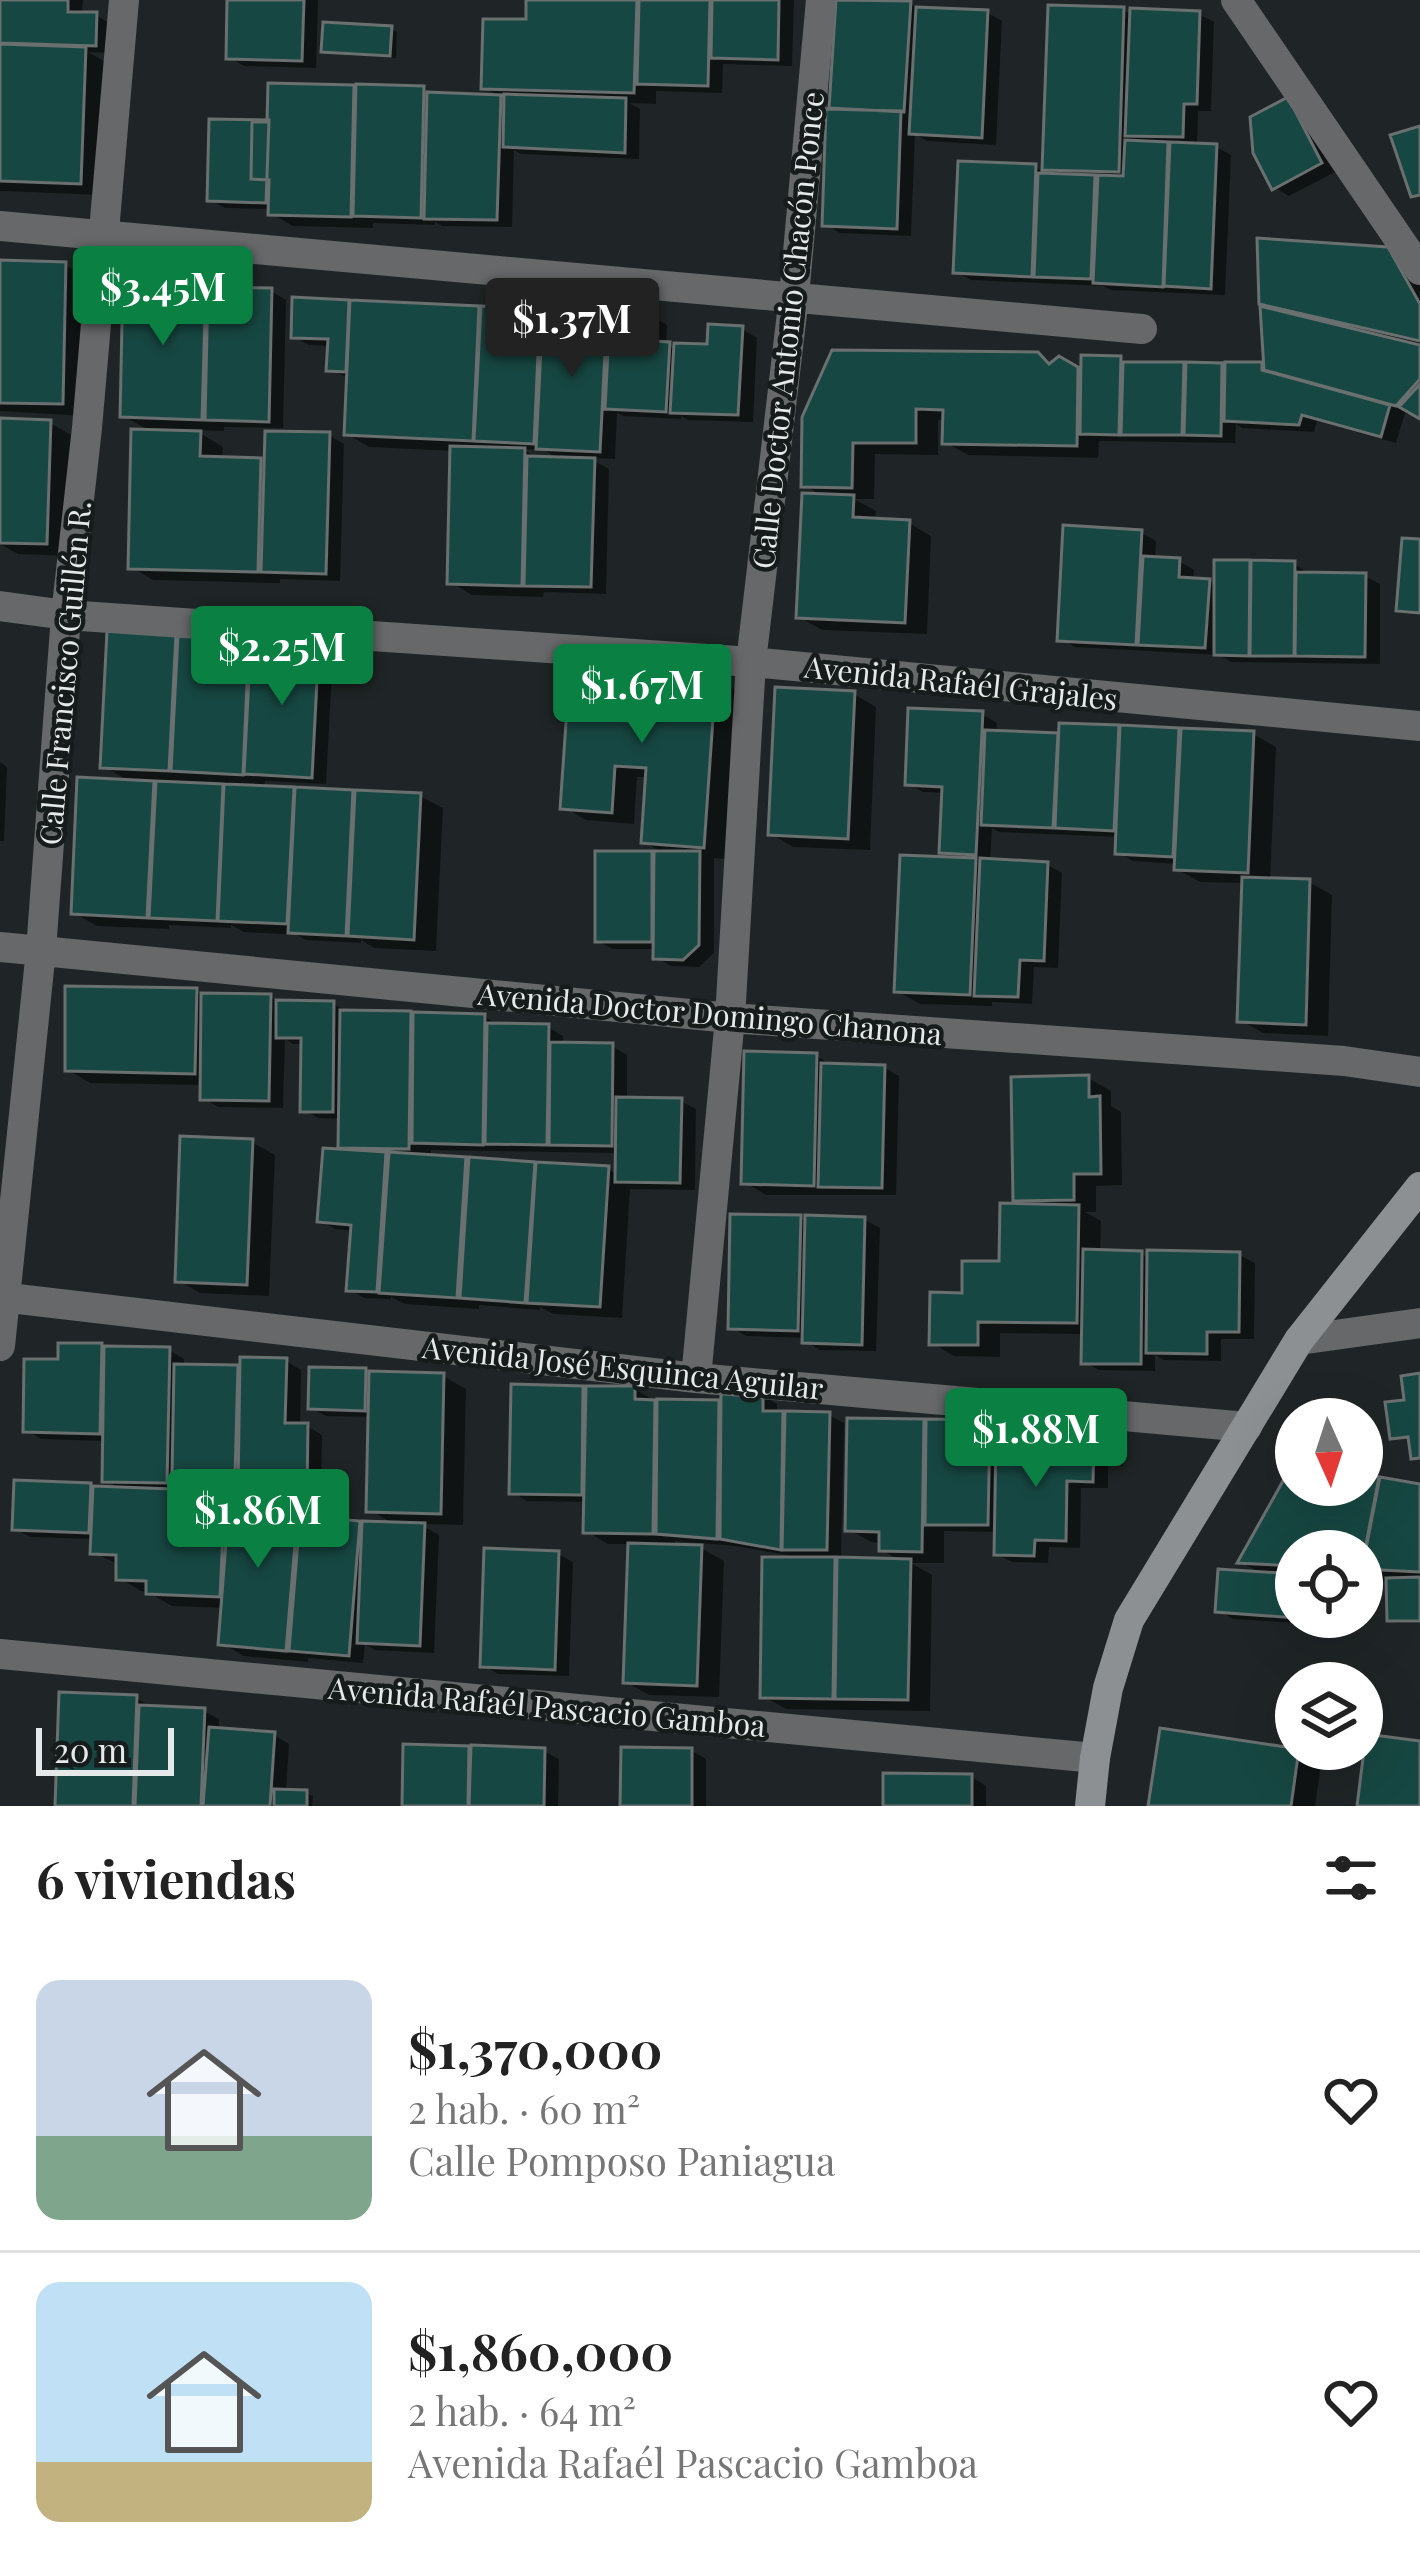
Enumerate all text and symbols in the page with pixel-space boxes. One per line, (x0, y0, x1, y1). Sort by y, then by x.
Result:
street label: Calle Doctor Antonio Chacón Ponce (742, 89, 832, 571)
pin: $3.45M (65, 246, 261, 348)
text: $3.45M (100, 259, 226, 311)
pin: $1.37M (474, 278, 670, 380)
text: $1.37M (512, 291, 632, 343)
street label: Calle Francisco Guillén R. (29, 499, 99, 847)
pin: $2.25M (184, 606, 380, 708)
text: $2.25M (218, 619, 346, 671)
pin: $1.67M (544, 644, 740, 746)
street label: Avenida Rafaél Grajales (802, 646, 1119, 718)
text: $1.67M (580, 657, 704, 709)
street label: Avenida Doctor Domingo Chanona (475, 973, 944, 1053)
street label: Avenida José Esquinca Aguilar (420, 1326, 825, 1408)
pin: $1.88M (938, 1388, 1134, 1490)
north arrow (1275, 1398, 1383, 1506)
map controls (1275, 1398, 1383, 1770)
text: $1.88M (972, 1401, 1100, 1453)
pin: $1.86M (160, 1469, 356, 1571)
text: $1.86M (194, 1482, 322, 1534)
button: locate (1275, 1530, 1383, 1638)
button: layers (1275, 1662, 1383, 1770)
street label: Avenida Rafaél Pascacio Gamboa (326, 1667, 767, 1745)
scale bar (36, 1722, 174, 1775)
text: 20 m (54, 1727, 127, 1771)
text: 6 viviendas (36, 1844, 296, 1912)
icon: filters (1318, 1845, 1384, 1911)
text: $1,370,000 (408, 2014, 663, 2082)
icon: home (132, 2028, 276, 2172)
icon: heart (1318, 2067, 1384, 2133)
text: 2 hab. · 60 m² (408, 2082, 640, 2134)
text: Calle Pomposo Paniagua (408, 2134, 835, 2186)
text: $1,860,000 (408, 2316, 673, 2384)
icon: home (132, 2330, 276, 2474)
icon: heart (1318, 2369, 1384, 2435)
text: 2 hab. · 64 m² (408, 2384, 636, 2436)
text: Avenida Rafaél Pascacio Gamboa (408, 2436, 978, 2488)

